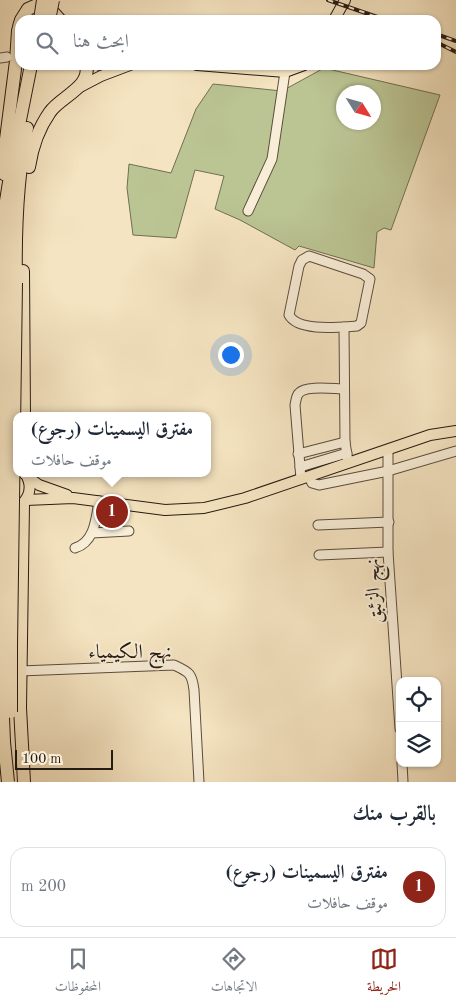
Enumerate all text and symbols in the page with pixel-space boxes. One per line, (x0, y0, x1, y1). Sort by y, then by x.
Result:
search box (15, 15, 441, 70)
icon: search (33, 29, 61, 57)
text: ابحث هنا (73, 33, 129, 52)
north arrow (336, 85, 381, 130)
your location (218, 342, 244, 368)
popup (13, 412, 211, 477)
text: مفترق اليسمينات (رجوع) (31, 421, 193, 440)
text: موقف حافلات (31, 453, 112, 469)
pin: 1 (96, 493, 128, 531)
street label: نهج الزئبق (362, 558, 393, 624)
street label: نهج الكيمياء (88, 641, 172, 669)
map controls (396, 677, 441, 767)
button: locate (396, 677, 441, 722)
button: layers (396, 722, 441, 767)
scale bar (15, 747, 112, 770)
text: 100 m (22, 752, 61, 766)
text: بالقرب منك (353, 804, 436, 825)
text: مفترق اليسمينات (رجوع) (226, 864, 388, 883)
text: 200 m (21, 879, 66, 895)
text: 1 (414, 879, 424, 895)
text: موقف حافلات (307, 896, 388, 912)
tab: المحفوظات (55, 945, 101, 1000)
tab: الاتجاهات (211, 945, 257, 1000)
tab: الخريطة (367, 945, 401, 1000)

